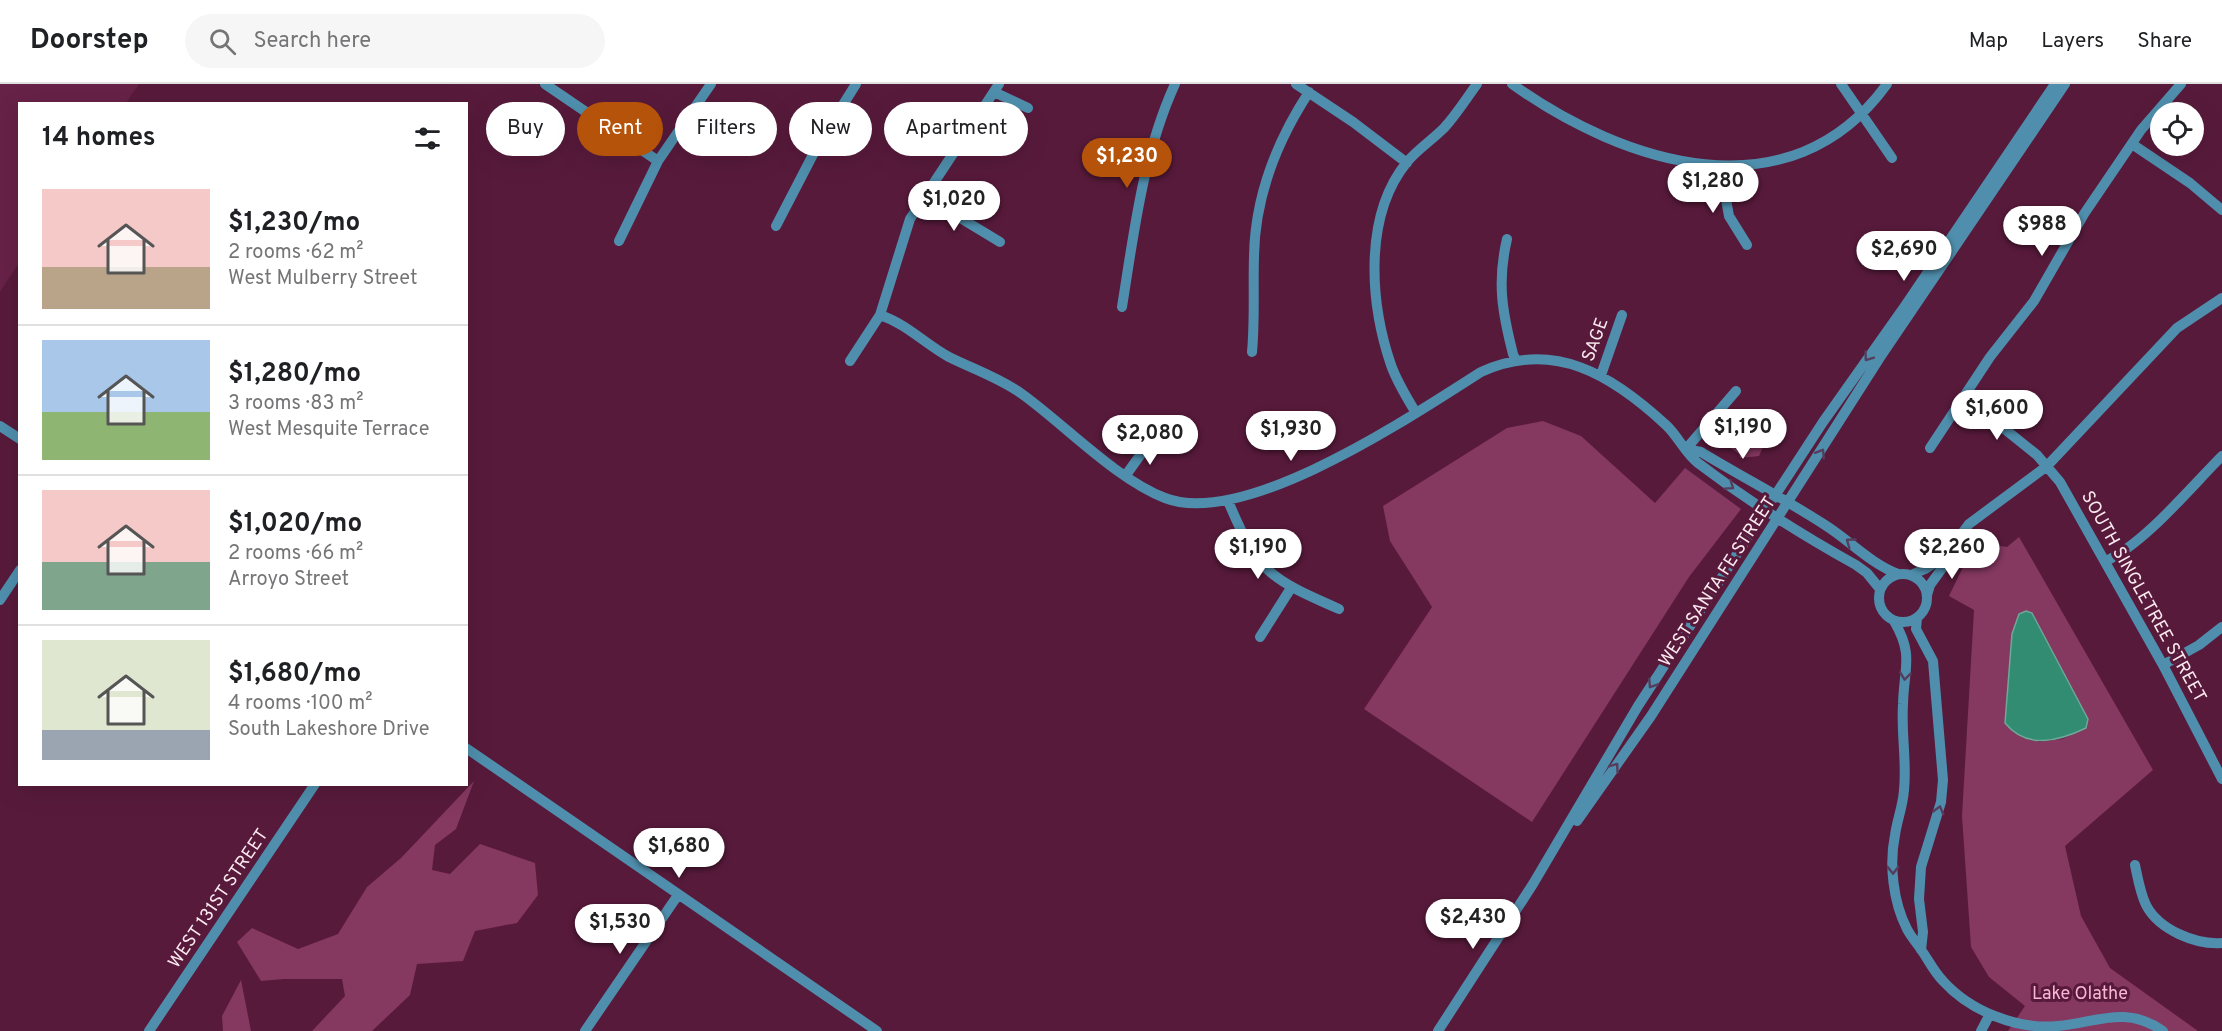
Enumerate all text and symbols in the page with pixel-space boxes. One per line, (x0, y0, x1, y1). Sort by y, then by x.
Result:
search box (185, 14, 605, 68)
text: Doorstep (30, 23, 149, 59)
icon: search (206, 25, 239, 58)
text: Search here (254, 28, 371, 55)
text: Map (1969, 28, 2008, 55)
text: Layers (2041, 28, 2104, 55)
text: Share (2137, 28, 2192, 55)
chip: Buy (486, 102, 565, 156)
chip: Rent (577, 102, 663, 156)
chip: Filters (675, 102, 777, 156)
chip: New (789, 102, 872, 156)
chip: Apartment (884, 102, 1028, 156)
map controls (2150, 102, 2204, 156)
button: locate (2150, 102, 2204, 156)
text: 14 homes (42, 122, 156, 155)
icon: filters (411, 122, 444, 155)
pin: $1,230 (1078, 138, 1176, 189)
text: $1,230 (1096, 144, 1158, 170)
pin: $1,280 (1664, 163, 1762, 214)
text: $1,280 (1682, 169, 1744, 195)
pin: $1,020 (905, 181, 1003, 232)
text: $1,020 (922, 187, 986, 213)
pin: $988 (2006, 206, 2078, 257)
text: $1,230/mo (228, 207, 360, 240)
text: $988 (2017, 212, 2067, 238)
icon: home (90, 213, 162, 285)
pin: $2,690 (1855, 231, 1953, 282)
text: $2,690 (1870, 237, 1938, 263)
text: 2 rooms · 62 m² (228, 240, 364, 266)
text: West Mulberry Street (228, 266, 417, 292)
street label: SAGE (1578, 315, 1614, 365)
one-way arrow (1864, 351, 1875, 362)
text: $1,280/mo (228, 358, 361, 391)
icon: home (90, 364, 162, 436)
pin: $1,600 (1948, 390, 2046, 441)
text: 3 rooms · 83 m² (228, 391, 363, 417)
text: $1,600 (1965, 396, 2029, 422)
pin: $1,190 (1694, 409, 1792, 460)
pin: $1,930 (1242, 411, 1340, 462)
pin: $2,080 (1101, 415, 1199, 466)
text: $1,190 (1714, 415, 1772, 441)
text: West Mesquite Terrace (228, 417, 430, 443)
text: $1,930 (1260, 417, 1322, 443)
text: $2,080 (1116, 421, 1184, 447)
one-way arrow (1813, 449, 1825, 459)
one-way arrow (1724, 479, 1735, 490)
street label: SOUTH SINGLETREE STREET (2075, 487, 2211, 707)
street label: WEST SANTA FE STREET (1654, 492, 1782, 672)
text: $1,020/mo (228, 508, 362, 541)
icon: home (90, 514, 162, 586)
pin: $1,190 (1209, 529, 1307, 580)
pin: $2,260 (1903, 529, 2001, 580)
text: $1,190 (1229, 535, 1287, 561)
text: $2,260 (1919, 535, 1985, 561)
one-way arrow (1845, 538, 1856, 549)
text: 2 rooms · 66 m² (228, 541, 363, 567)
text: Arroyo Street (228, 567, 349, 593)
text: $1,680/mo (228, 658, 361, 691)
icon: home (90, 664, 162, 736)
one-way arrow (1899, 671, 1911, 681)
one-way arrow (1648, 678, 1659, 689)
text: 4 rooms · 100 m² (228, 691, 373, 717)
text: South Lakeshore Drive (228, 717, 430, 743)
one-way arrow (1608, 763, 1619, 774)
one-way arrow (1931, 806, 1944, 816)
street label: WEST 131ST STREET (164, 825, 274, 973)
pin: $1,680 (630, 828, 728, 879)
text: $1,680 (648, 834, 710, 860)
one-way arrow (1887, 865, 1900, 874)
pin: $2,430 (1424, 899, 1522, 950)
pin: $1,530 (571, 904, 669, 955)
text: $2,430 (1440, 905, 1506, 931)
text: $1,530 (589, 910, 651, 936)
park label: Lake Olathe (2032, 983, 2128, 1006)

